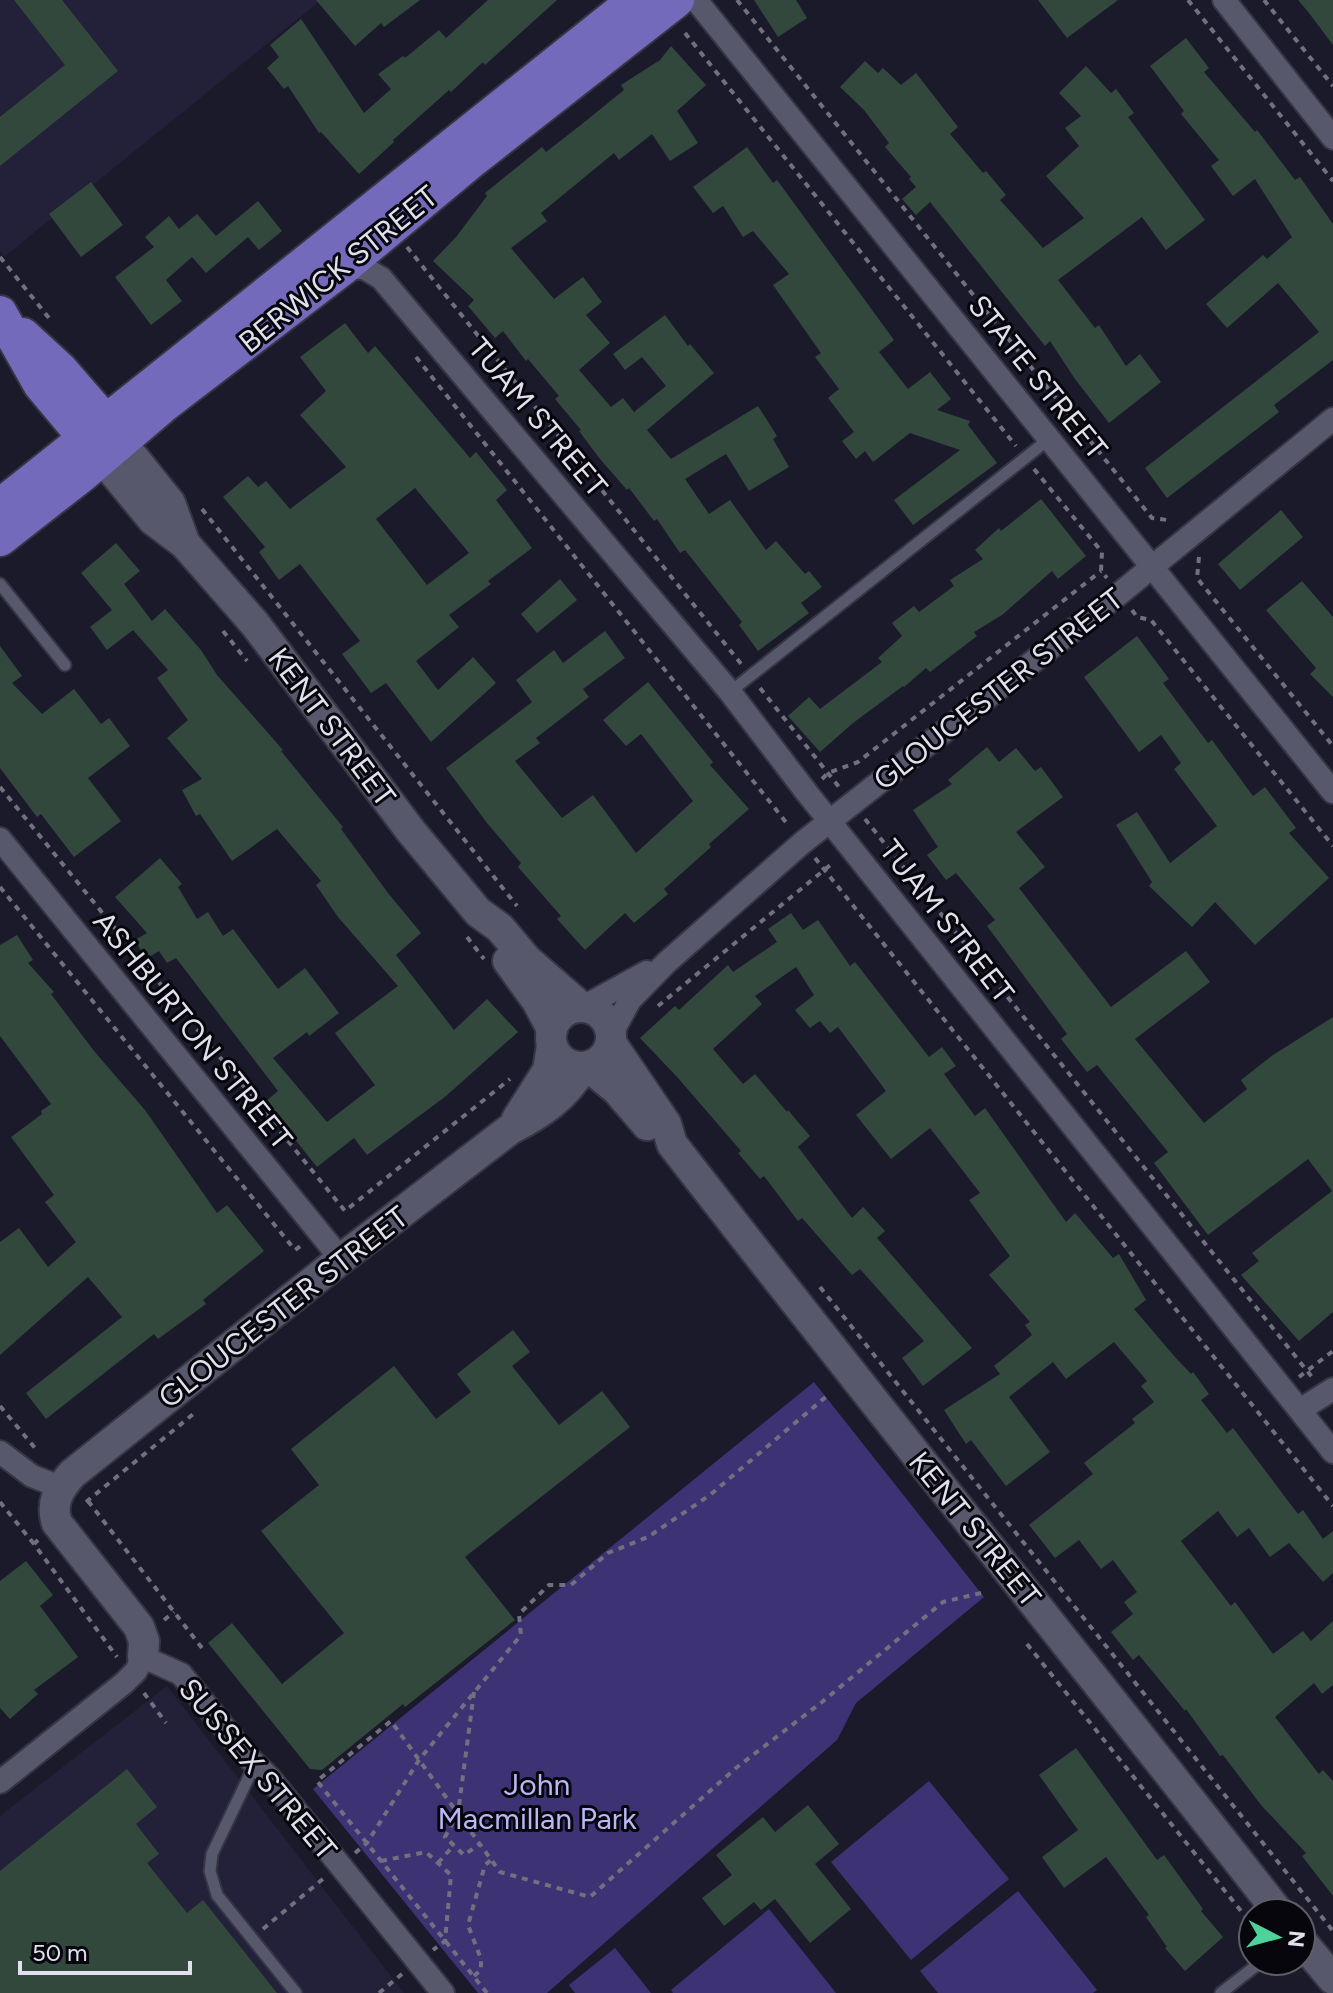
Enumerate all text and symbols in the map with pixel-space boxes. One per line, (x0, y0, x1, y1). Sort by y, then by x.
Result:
street label: BERWICK STREET (231, 177, 445, 360)
street label: STATE STREET (961, 287, 1116, 467)
street label: TUAM STREET (461, 330, 616, 505)
street label: GLOUCESTER STREET (866, 580, 1130, 798)
street label: KENT STREET (260, 640, 404, 814)
street label: TUAM STREET (872, 832, 1022, 1010)
street label: ASHBURTON STREET (86, 903, 301, 1157)
street label: GLOUCESTER STREET (151, 1198, 415, 1416)
street label: KENT STREET (901, 1444, 1049, 1614)
street label: SUSSEX STREET (171, 1671, 345, 1868)
park label: John Macmillan Park (437, 1766, 637, 1837)
north arrow (1237, 1897, 1317, 1977)
scale bar (20, 1925, 190, 1975)
text: N (1282, 1929, 1311, 1949)
text: 50 m (32, 1938, 88, 1967)

